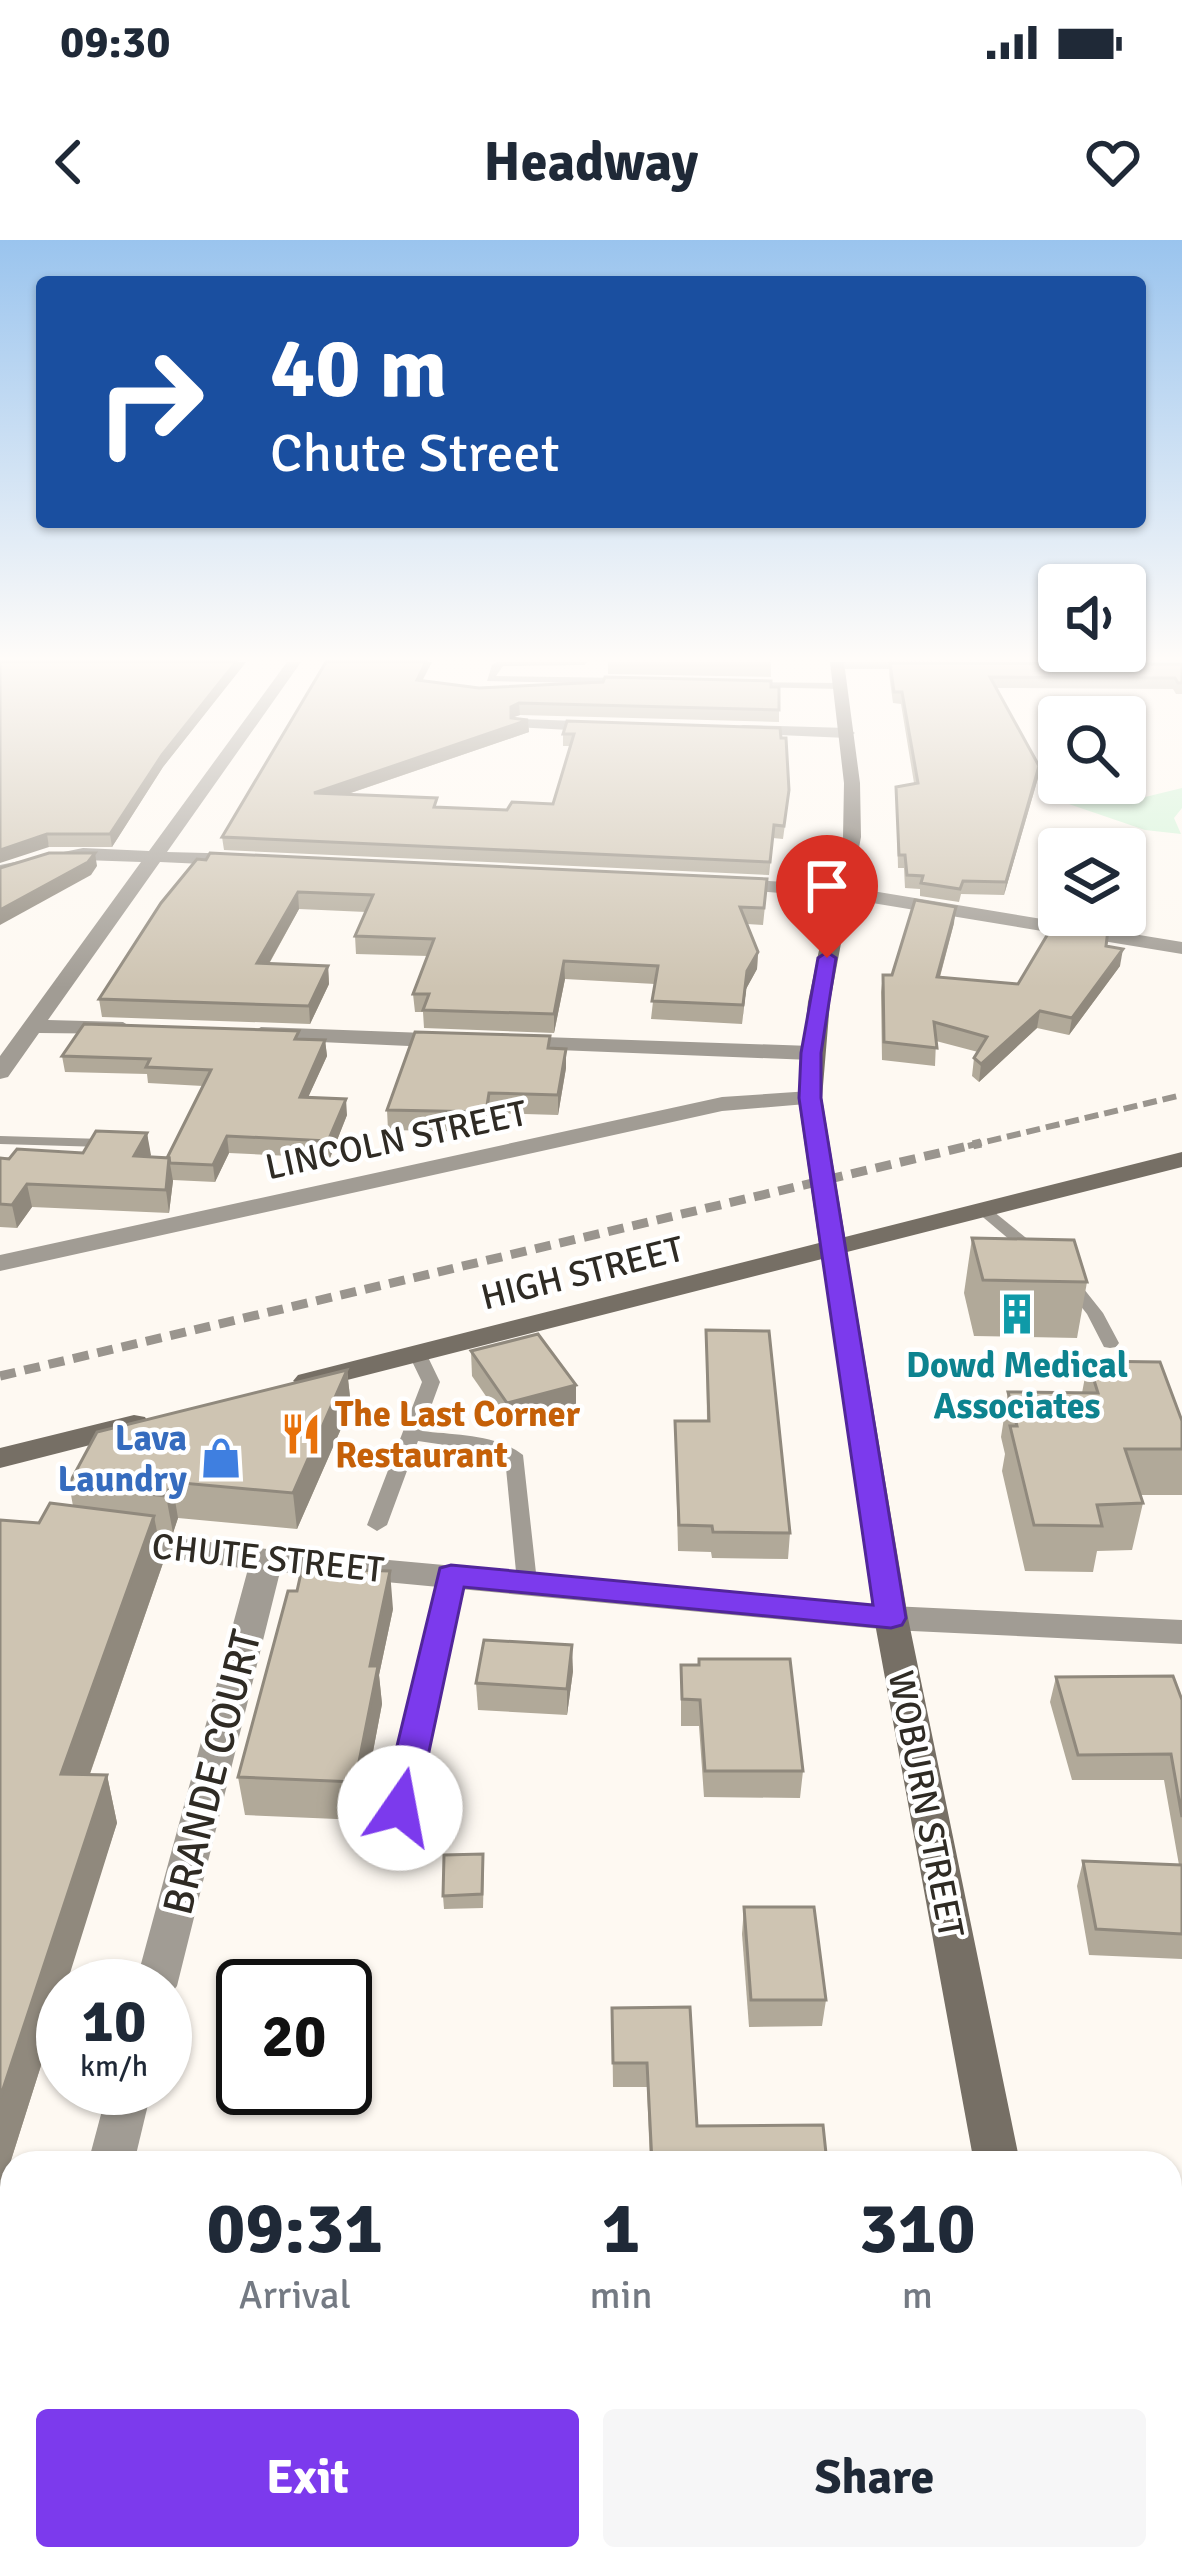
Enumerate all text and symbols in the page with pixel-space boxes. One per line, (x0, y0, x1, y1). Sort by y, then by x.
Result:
text: 09:30 (60, 15, 170, 70)
icon: back (36, 129, 102, 195)
text: Headway (484, 129, 698, 196)
icon: heart (1080, 129, 1146, 195)
text: 40 m (270, 317, 447, 421)
icon: right (72, 324, 228, 480)
text: Chute Street (270, 420, 560, 487)
map controls (1038, 564, 1146, 936)
button: sound (1038, 564, 1146, 672)
button: search (1038, 696, 1146, 804)
button: layers (1038, 828, 1146, 936)
pin (776, 835, 878, 958)
icon: arrive (794, 853, 860, 919)
street label: LINCOLN STREET (261, 1091, 531, 1190)
street label: HIGH STREET (476, 1227, 689, 1320)
building icon: Dowd Medical Associates (994, 1291, 1040, 1337)
place label: Dowd Medical Associates (906, 1343, 1128, 1429)
place label: The Last Corner Restaurant (335, 1392, 581, 1478)
restaurant icon: The Last Corner Restaurant (278, 1411, 324, 1457)
place label: Lava Laundry (57, 1416, 187, 1502)
shop icon: Lava Laundry (198, 1435, 244, 1481)
street label: CHUTE STREET (150, 1524, 386, 1593)
street label: BRANDE COURT (152, 1625, 273, 1920)
street label: WOBURN STREET (878, 1667, 973, 1942)
position arrow (337, 1745, 463, 1871)
speed limit sign: 20 (216, 1959, 372, 2115)
text: 10 (82, 1985, 146, 2059)
text: km/h (80, 2048, 148, 2085)
text: 09:31 (206, 2184, 383, 2273)
text: 1 (602, 2184, 640, 2273)
text: 310 (859, 2184, 976, 2273)
text: Arrival (239, 2271, 351, 2319)
text: min (590, 2271, 653, 2319)
text: m (902, 2271, 933, 2319)
button: Exit (36, 2409, 579, 2547)
button: Share (603, 2409, 1146, 2547)

